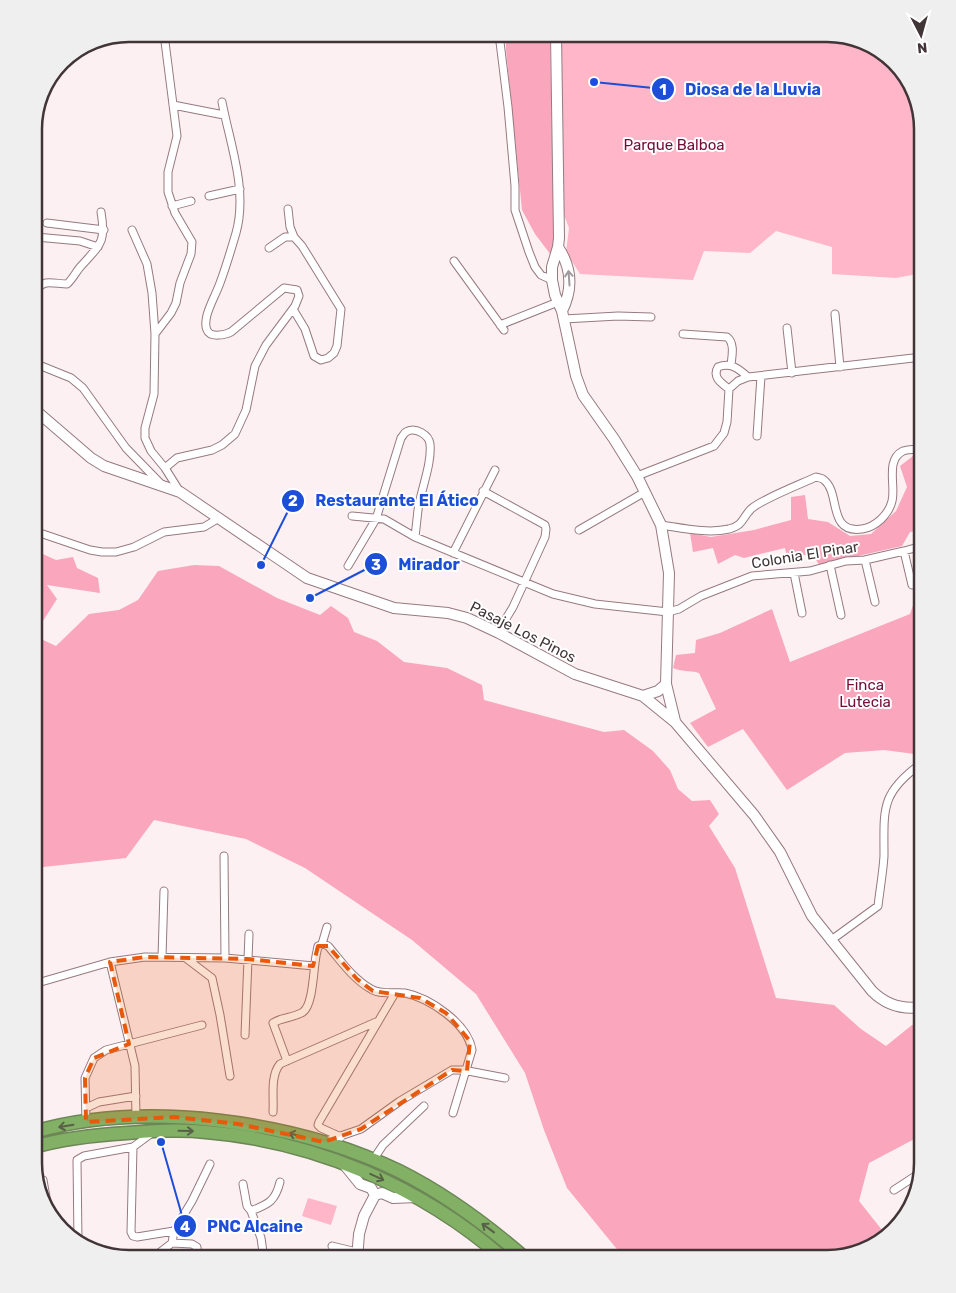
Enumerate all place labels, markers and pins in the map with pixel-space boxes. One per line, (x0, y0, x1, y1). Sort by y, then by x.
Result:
callout: Diosa de la Lluvia (650, 74, 831, 105)
callout: Restaurante El Ático (280, 485, 489, 516)
callout: Mirador (363, 549, 470, 580)
callout: PNC Alcaine (172, 1211, 313, 1242)

